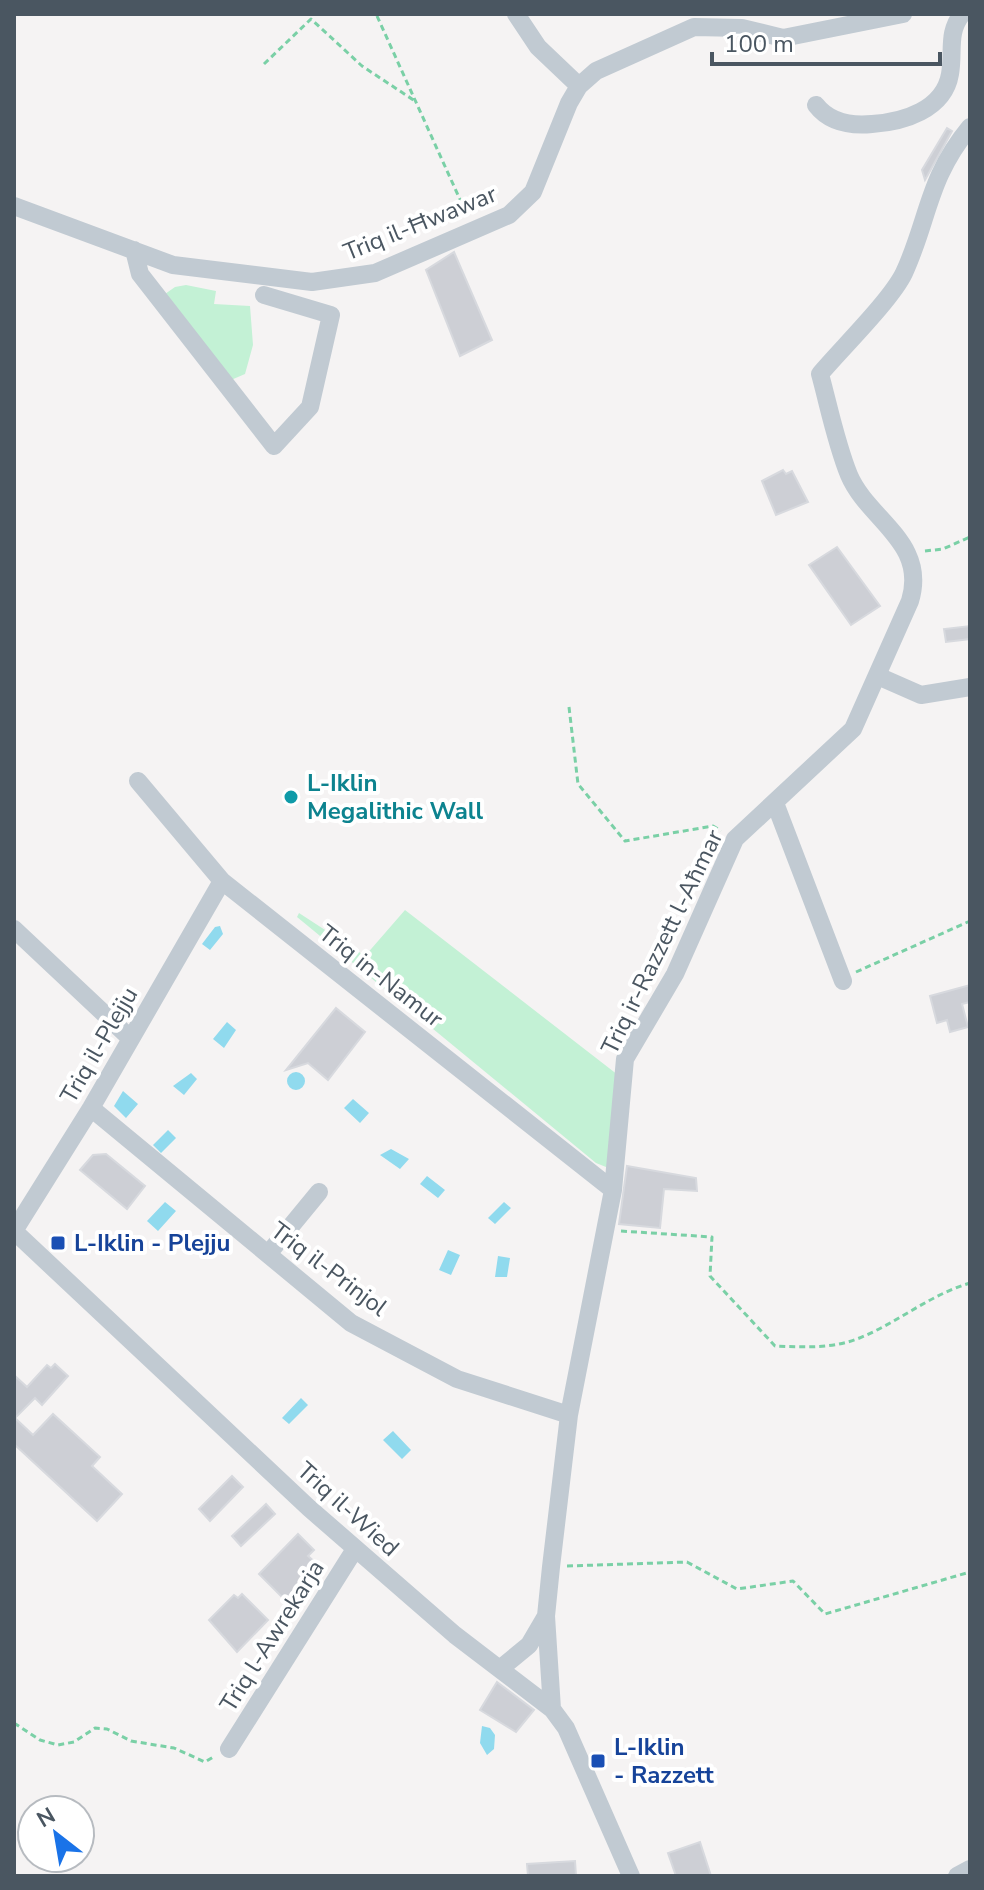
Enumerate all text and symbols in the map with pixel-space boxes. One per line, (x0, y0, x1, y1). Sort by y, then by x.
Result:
scale bar (712, 16, 940, 66)
text: 100 m (724, 28, 794, 60)
street label: Triq il-Ħwawar (339, 178, 502, 268)
place label: L-Iklin Megalithic Wall (307, 767, 483, 827)
marker: L-Iklin Megalithic Wall (282, 788, 300, 806)
street label: Triq ir-Razzett l-Aħmar (594, 824, 731, 1060)
street label: Triq in-Namur (312, 917, 450, 1035)
street label: Triq il-Plejju (53, 981, 145, 1109)
street label: Triq il-Prinjol (264, 1215, 394, 1323)
place label: L-Iklin - Plejju (74, 1227, 230, 1259)
marker: L-Iklin - Plejju (49, 1234, 67, 1252)
street label: Triq il-Wied (290, 1455, 406, 1563)
street label: Triq l-Awrekarja (212, 1554, 332, 1718)
place label: L-Iklin - Razzett (614, 1731, 714, 1791)
marker: L-Iklin - Razzett (589, 1752, 607, 1770)
north arrow (16, 1794, 96, 1874)
text: N (31, 1801, 61, 1835)

